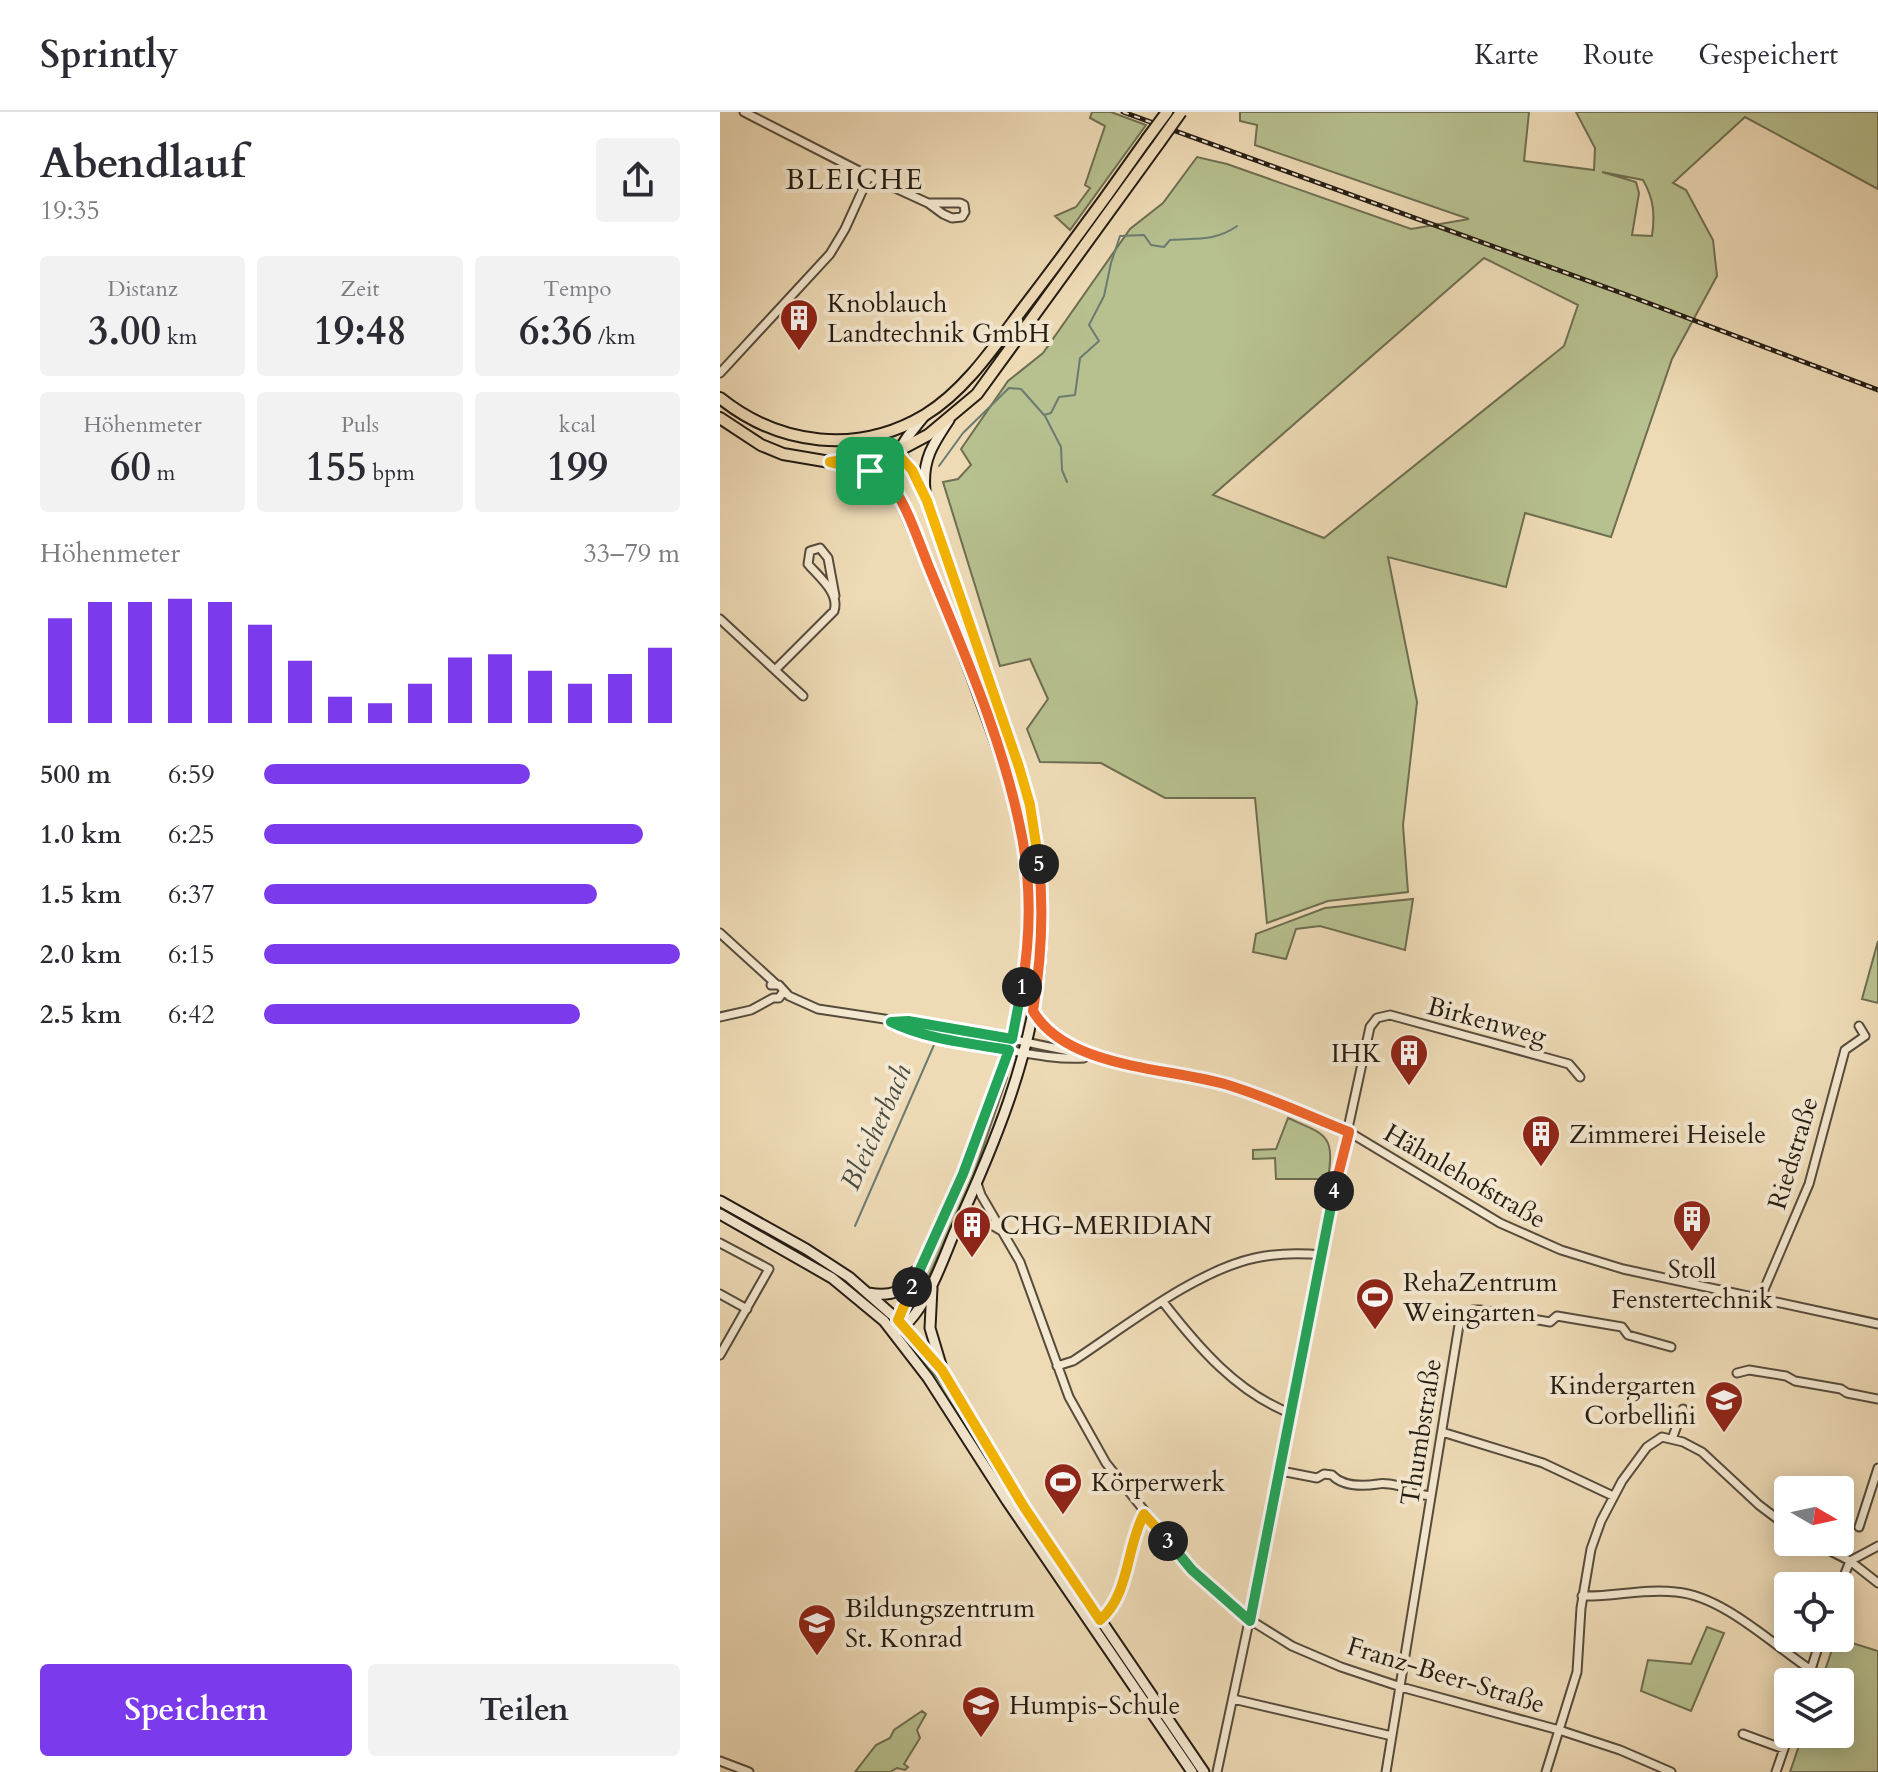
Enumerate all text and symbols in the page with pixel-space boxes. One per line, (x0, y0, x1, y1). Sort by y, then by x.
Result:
text: Sprintly (40, 29, 178, 81)
text: Karte (1474, 36, 1539, 74)
text: Route (1583, 36, 1654, 74)
text: Gespeichert (1698, 36, 1838, 74)
text: Abendlauf (40, 133, 245, 193)
button: share (596, 138, 680, 222)
district label: BLEICHE (786, 161, 924, 199)
text: 19:35 (40, 193, 100, 228)
text: Distanz (108, 274, 178, 304)
text: Zeit (341, 274, 379, 304)
text: Tempo (543, 274, 611, 304)
place label: Knoblauch Landtechnik GmbH (827, 286, 1050, 351)
building icon: Knoblauch Landtechnik GmbH (778, 297, 820, 352)
text: 3.00 (88, 304, 161, 359)
text: 19:48 (313, 304, 407, 359)
text: 6:36 (519, 304, 592, 359)
text: km (161, 322, 197, 352)
text: /km (592, 322, 636, 352)
text: Höhenmeter (83, 410, 202, 440)
text: Puls (341, 410, 379, 440)
text: kcal (559, 410, 596, 440)
pin (836, 437, 904, 505)
text: 60 (110, 440, 151, 495)
text: 155 (305, 440, 367, 495)
text: 199 (547, 440, 608, 495)
icon: arrive (848, 449, 892, 493)
text: m (151, 458, 175, 488)
text: bpm (367, 458, 415, 488)
text: Höhenmeter (40, 536, 180, 571)
text: 33–79 m (583, 536, 680, 571)
text: 500 m (40, 757, 111, 792)
text: 6:59 (168, 757, 215, 792)
text: 1.0 km (40, 817, 121, 852)
text: 6:25 (168, 817, 215, 852)
pin: 5 (1019, 844, 1059, 884)
text: 5 (1033, 849, 1045, 879)
text: 1.5 km (40, 877, 121, 912)
text: 6:37 (168, 877, 215, 912)
text: 2.0 km (40, 937, 121, 972)
text: 6:15 (168, 937, 215, 972)
pin: 1 (1002, 967, 1042, 1007)
text: 1 (1016, 972, 1028, 1002)
street label: Birkenweg (1423, 988, 1551, 1054)
text: 2.5 km (40, 997, 121, 1032)
text: 6:42 (168, 997, 215, 1032)
building icon: IHK (1388, 1032, 1430, 1087)
place label: IHK (1331, 1036, 1382, 1071)
water label: Bleicherbach (831, 1058, 921, 1196)
street label: Riedstraße (1759, 1092, 1827, 1214)
building icon: Zimmerei Heisele (1520, 1113, 1562, 1168)
street label: Hähnlehofstraße (1378, 1115, 1552, 1237)
place label: Zimmerei Heisele (1569, 1117, 1766, 1152)
pin: 4 (1314, 1171, 1354, 1211)
text: 4 (1328, 1176, 1340, 1206)
building icon: Stoll Fenstertechnik (1671, 1198, 1713, 1253)
building icon: CHG-MERIDIAN (951, 1204, 993, 1259)
place label: CHG-MERIDIAN (1000, 1208, 1212, 1243)
place label: Stoll Fenstertechnik (1611, 1252, 1773, 1317)
place label: RehaZentrum Weingarten (1402, 1265, 1557, 1330)
pin: 2 (892, 1267, 932, 1307)
text: 2 (906, 1272, 918, 1302)
sports icon: RehaZentrum Weingarten (1354, 1276, 1396, 1331)
street label: Thumbstraße (1392, 1356, 1450, 1508)
place label: Kindergarten Corbellini (1549, 1368, 1696, 1433)
school or university icon: Kindergarten Corbellini (1703, 1379, 1745, 1434)
sports icon: Körperwerk (1042, 1461, 1084, 1516)
place label: Körperwerk (1091, 1465, 1225, 1500)
north arrow (1774, 1476, 1854, 1556)
map controls (1774, 1476, 1854, 1748)
pin: 3 (1148, 1521, 1188, 1561)
text: 3 (1162, 1526, 1174, 1556)
button: locate (1774, 1572, 1854, 1652)
place label: Bildungszentrum St. Konrad (845, 1591, 1035, 1656)
school or university icon: Bildungszentrum St. Konrad (796, 1602, 838, 1657)
street label: Franz-Beer-Straße (1343, 1628, 1549, 1722)
button: Speichern (40, 1664, 352, 1756)
button: Teilen (368, 1664, 680, 1756)
button: layers (1774, 1668, 1854, 1748)
school or university icon: Humpis-Schule (960, 1684, 1002, 1739)
place label: Humpis-Schule (1009, 1688, 1180, 1723)

